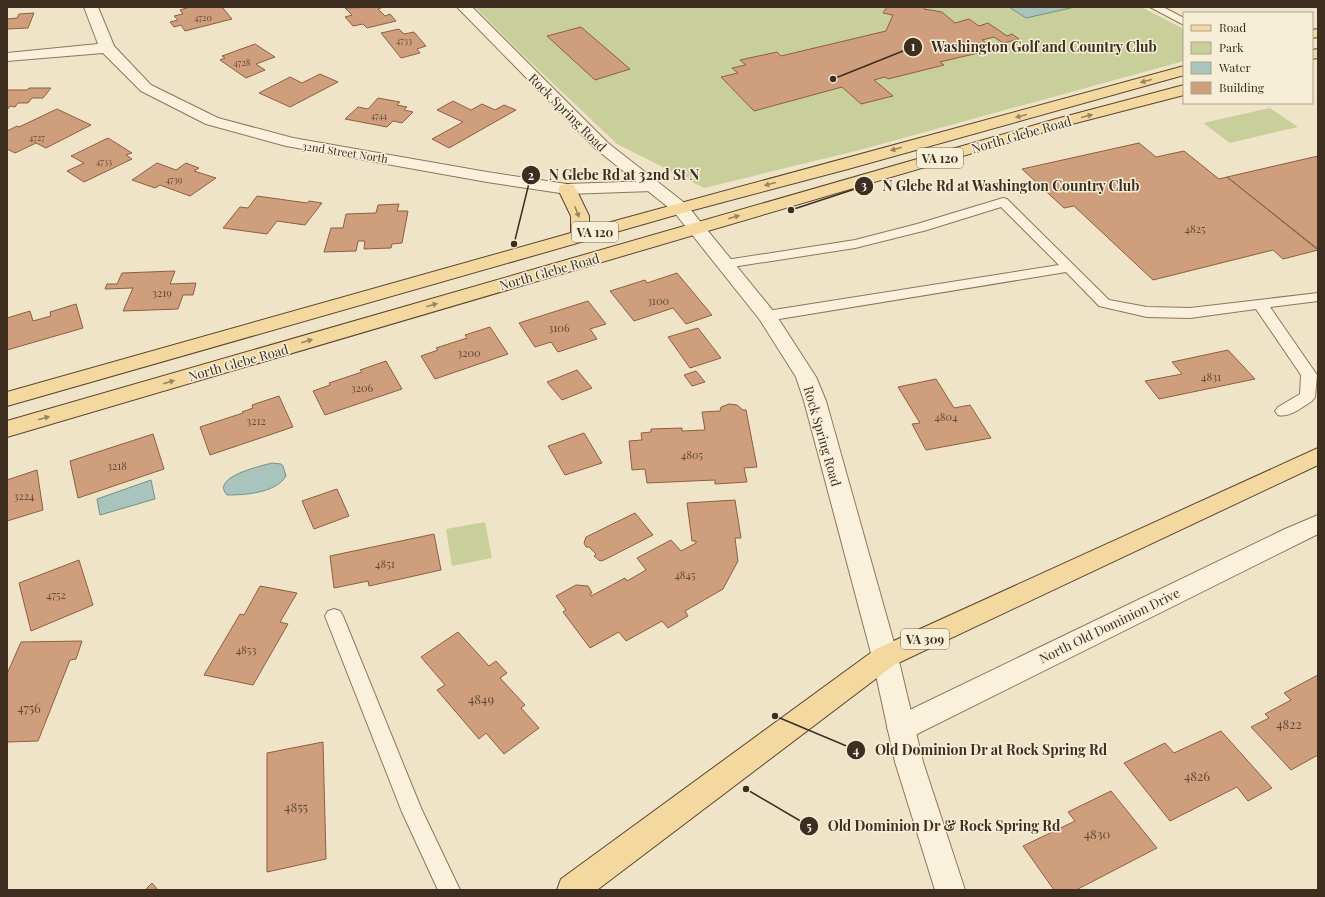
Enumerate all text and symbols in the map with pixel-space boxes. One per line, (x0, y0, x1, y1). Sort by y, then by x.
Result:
house number: 4720 (194, 11, 212, 23)
legend (1183, 12, 1313, 104)
text: Road (1219, 19, 1246, 35)
house number: 4733 (396, 34, 412, 46)
callout: Washington Golf and Country Club (903, 34, 1165, 60)
text: Washington Golf and Country Club (930, 37, 1157, 56)
text: 1 (911, 38, 916, 54)
text: Park (1219, 39, 1244, 55)
house number: 4728 (234, 56, 251, 68)
text: Water (1218, 59, 1252, 75)
street label: Rock Spring Road (525, 69, 611, 155)
one-way arrow (1140, 78, 1152, 84)
text: Building (1219, 79, 1265, 95)
house number: 4744 (371, 109, 388, 121)
street label: North Glebe Road (969, 111, 1073, 156)
one-way arrow (1081, 112, 1094, 118)
one-way arrow (1015, 113, 1027, 119)
house number: 4727 (29, 131, 45, 143)
street label: 32nd Street North (301, 138, 390, 166)
one-way arrow (889, 146, 901, 152)
road number: VA 120 (917, 148, 963, 168)
house number: 4733 (96, 155, 112, 167)
callout: N Glebe Rd at 32nd St N (521, 162, 708, 188)
text: N Glebe Rd at 32nd St N (549, 165, 699, 184)
text: 2 (528, 167, 534, 183)
house number: 4739 (166, 173, 183, 185)
callout: N Glebe Rd at Washington Country Club (854, 173, 1148, 199)
text: N Glebe Rd at Washington Country Club (882, 176, 1140, 195)
text: 3 (861, 177, 867, 193)
one-way arrow (764, 181, 776, 187)
one-way arrow (575, 207, 581, 219)
one-way arrow (728, 214, 740, 220)
house number: 4825 (1185, 221, 1206, 236)
road number: VA 120 (572, 222, 618, 242)
street label: North Glebe Road (497, 248, 601, 293)
house number: 3219 (152, 285, 172, 300)
house number: 3100 (647, 293, 670, 308)
one-way arrow (426, 302, 438, 308)
house number: 3106 (548, 320, 570, 335)
one-way arrow (302, 338, 314, 344)
street label: North Glebe Road (186, 339, 290, 384)
house number: 3200 (457, 345, 481, 360)
house number: 4831 (1201, 369, 1221, 384)
one-way arrow (163, 379, 175, 385)
house number: 3206 (351, 380, 374, 395)
street label: Rock Spring Road (801, 384, 846, 489)
house number: 4804 (934, 409, 958, 424)
house number: 3212 (246, 413, 266, 428)
one-way arrow (39, 415, 51, 421)
house number: 4805 (681, 447, 704, 462)
house number: 3218 (107, 458, 127, 473)
house number: 3224 (14, 488, 35, 503)
house number: 4851 (375, 556, 395, 571)
house number: 4845 (674, 567, 696, 582)
street label: North Old Dominion Drive (1036, 583, 1183, 667)
house number: 4752 (46, 587, 66, 602)
road number: VA 309 (901, 629, 949, 649)
house number: 4853 (236, 642, 256, 657)
house number: 4849 (468, 690, 494, 707)
house number: 4756 (17, 699, 41, 716)
house number: 4822 (1276, 715, 1302, 732)
callout: Old Dominion Dr at Rock Spring Rd (846, 737, 1115, 763)
text: Old Dominion Dr at Rock Spring Rd (875, 740, 1108, 759)
text: 4 (853, 742, 859, 758)
house number: 4826 (1184, 767, 1210, 784)
house number: 4855 (284, 798, 308, 815)
callout: Old Dominion Dr & Rock Spring Rd (799, 813, 1068, 839)
text: Old Dominion Dr & Rock Spring Rd (828, 816, 1061, 835)
text: 5 (806, 818, 812, 834)
house number: 4830 (1084, 825, 1111, 842)

